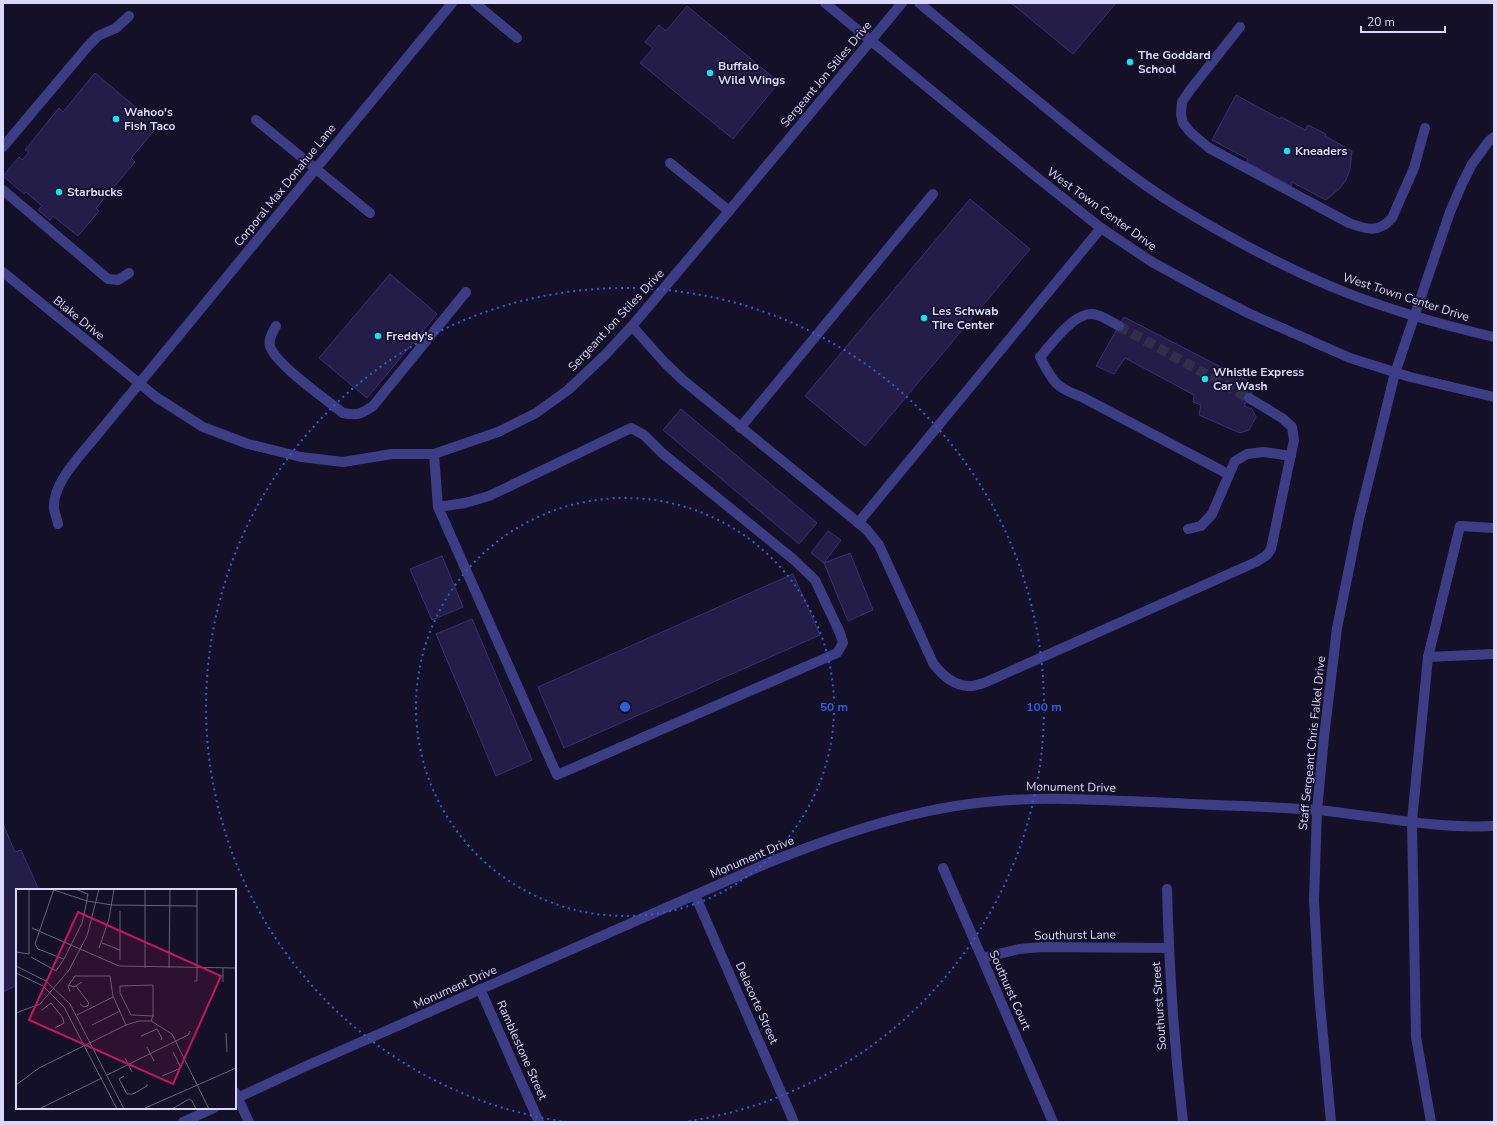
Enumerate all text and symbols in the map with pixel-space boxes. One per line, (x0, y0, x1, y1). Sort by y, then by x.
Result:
scale bar (1361, 8, 1445, 34)
text: 20 m (1367, 14, 1395, 30)
street label: Sergeant Jon Stiles Drive (777, 18, 875, 130)
place label: The Goddard School (1138, 47, 1211, 77)
marker: The Goddard School (1125, 57, 1135, 67)
place label: Buffalo Wild Wings (718, 58, 785, 88)
marker: Buffalo Wild Wings (705, 68, 715, 78)
place label: Wahoo's Fish Taco (124, 104, 176, 134)
marker: Wahoo's Fish Taco (111, 114, 121, 124)
street label: Corporal Max Donahue Lane (231, 120, 339, 250)
place label: Kneaders (1295, 143, 1347, 159)
marker: Kneaders (1282, 146, 1292, 156)
street label: West Town Center Drive (1044, 164, 1160, 254)
place label: Starbucks (67, 184, 123, 200)
marker: Starbucks (54, 187, 64, 197)
street label: Sergeant Jon Stiles Drive (565, 266, 667, 374)
street label: West Town Center Drive (1341, 269, 1471, 325)
street label: Blake Drive (50, 292, 108, 344)
place label: Les Schwab Tire Center (932, 303, 998, 333)
marker: Les Schwab Tire Center (919, 313, 929, 323)
place label: Freddy's (386, 328, 433, 344)
marker: Freddy's (373, 331, 383, 341)
place label: Whistle Express Car Wash (1213, 364, 1304, 394)
marker: Whistle Express Car Wash (1200, 374, 1210, 384)
street label: Staff Sergeant Chris Falkel Drive (1295, 655, 1329, 831)
text: 50 m (820, 699, 848, 715)
text: 100 m (1026, 699, 1062, 715)
centre of rings (618, 700, 632, 714)
street label: Monument Drive (1026, 778, 1116, 796)
street label: Monument Drive (708, 832, 796, 882)
inset map (16, 889, 236, 1109)
street label: Southurst Lane (1034, 926, 1116, 944)
street label: Southurst Court (985, 948, 1035, 1033)
street label: Delacorte Street (732, 959, 783, 1047)
street label: Monument Drive (411, 961, 499, 1013)
street label: Southurst Street (1148, 961, 1170, 1051)
street label: Ramblestone Street (493, 998, 551, 1103)

